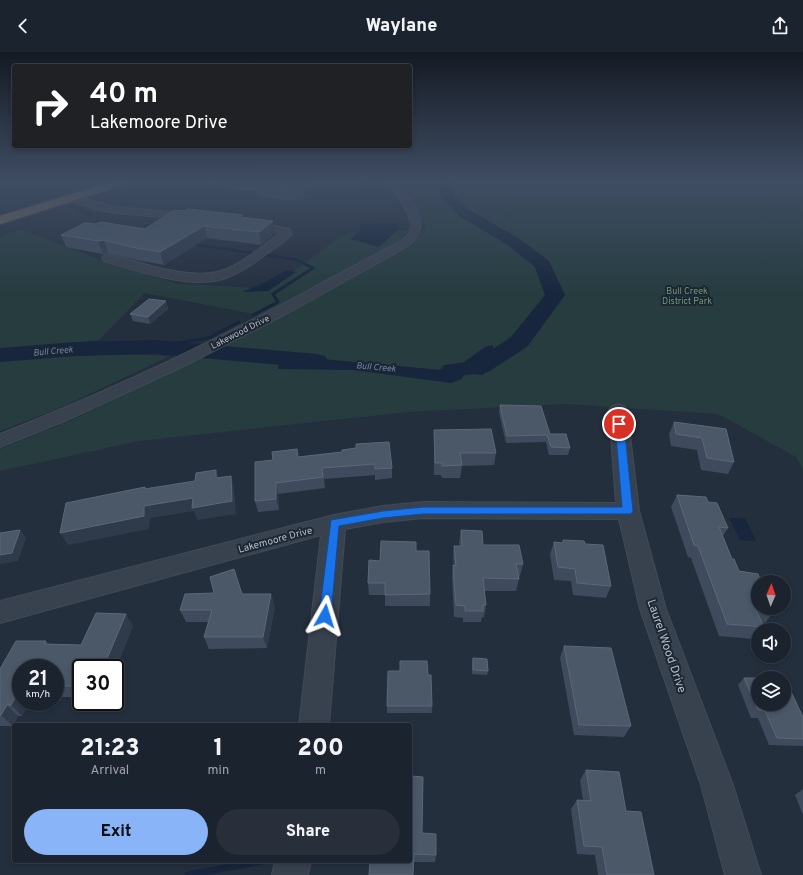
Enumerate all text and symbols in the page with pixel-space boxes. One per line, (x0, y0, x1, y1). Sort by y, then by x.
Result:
icon: back (12, 15, 34, 37)
text: Waylane (366, 15, 437, 38)
icon: share (769, 15, 791, 37)
text: 40 m (90, 77, 158, 113)
icon: right (24, 80, 76, 132)
text: Lakemoore Drive (90, 112, 227, 135)
park label: Bull Creek District Park (662, 286, 712, 307)
street label: Lakewood Drive (209, 313, 271, 352)
water label: Bull Creek (33, 344, 74, 359)
water label: Bull Creek (356, 360, 397, 375)
pin (602, 407, 636, 441)
icon: arrive (608, 413, 630, 435)
street label: Lakemoore Drive (237, 524, 314, 557)
north arrow (751, 575, 791, 615)
map controls (751, 575, 791, 711)
position arrow (304, 595, 346, 637)
street label: Laurel Wood Drive (643, 597, 690, 695)
button: sound (751, 623, 791, 663)
speed limit sign: 30 (72, 659, 124, 711)
text: 21 (28, 667, 48, 693)
button: layers (751, 671, 791, 711)
text: km/h (26, 688, 50, 701)
text: 21:23 (80, 734, 140, 764)
text: 1 (214, 734, 223, 764)
text: 200 (297, 734, 344, 764)
text: Arrival (90, 763, 129, 779)
text: min (208, 763, 229, 779)
text: m (315, 763, 326, 779)
button: Exit (24, 809, 208, 855)
button: Share (216, 809, 400, 855)

